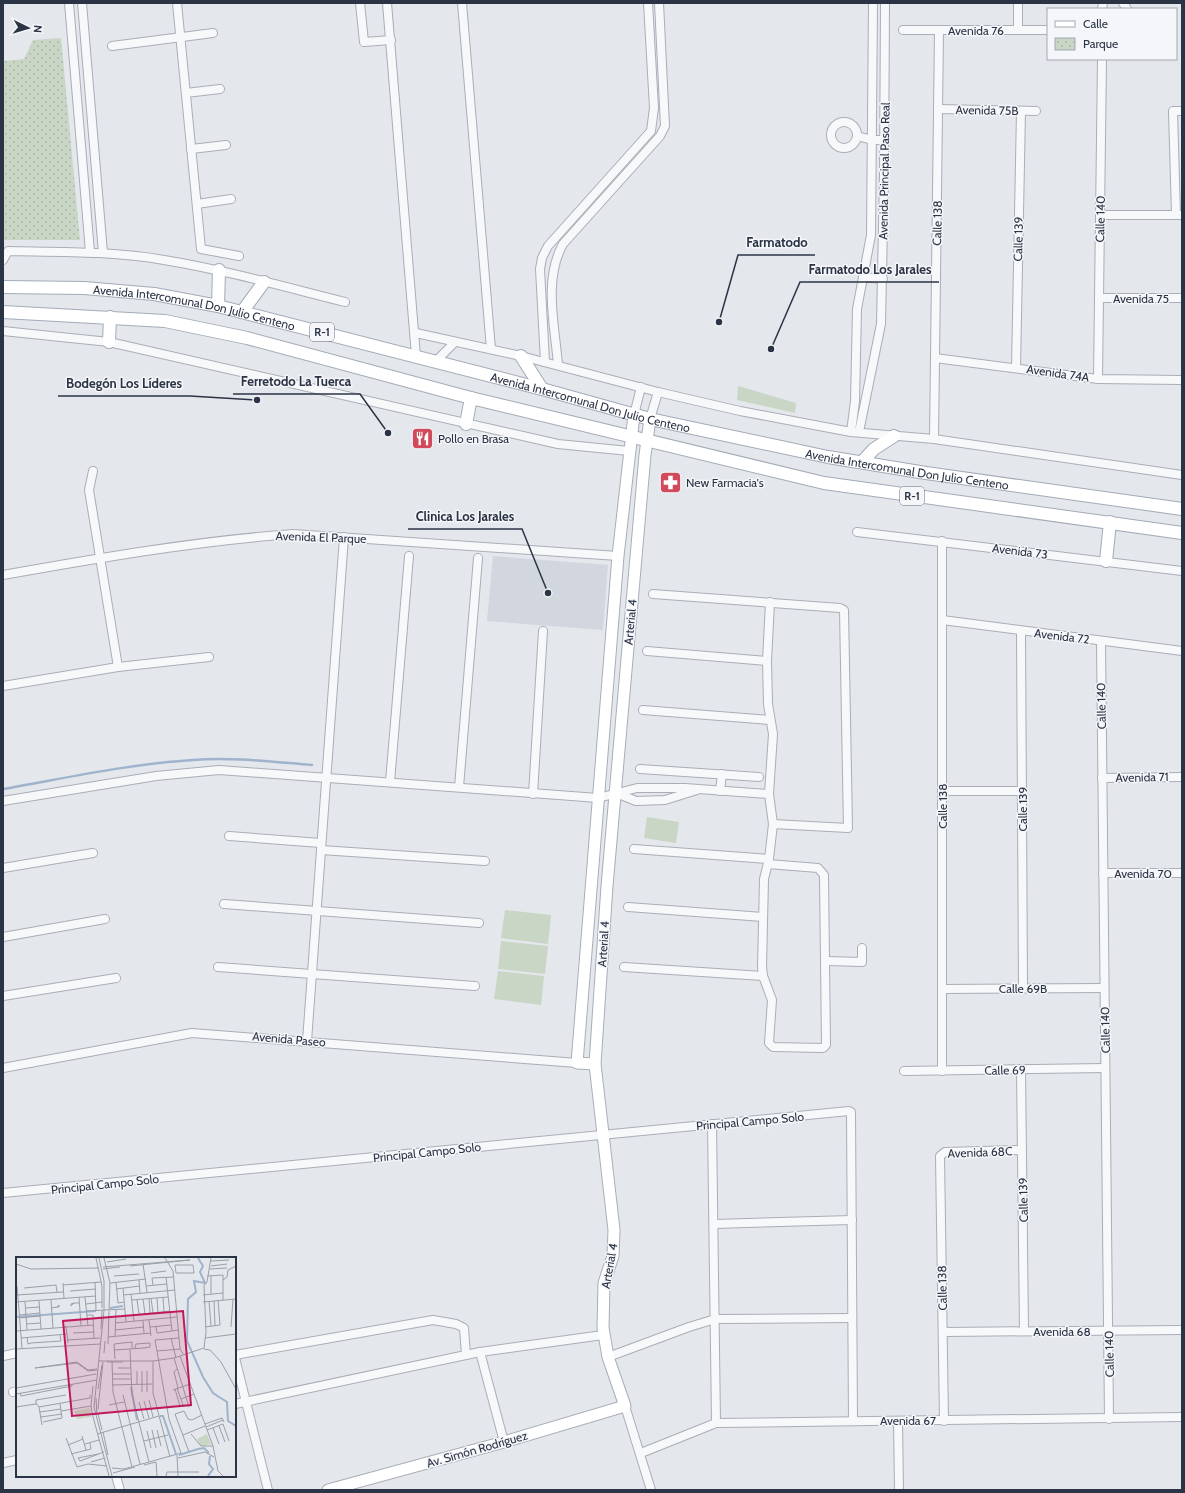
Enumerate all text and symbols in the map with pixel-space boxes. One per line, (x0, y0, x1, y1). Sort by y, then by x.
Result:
north arrow (8, 8, 48, 48)
legend (1047, 8, 1177, 60)
text: Calle (1083, 16, 1108, 31)
street label: Avenida 76 (948, 23, 1004, 38)
text: N (31, 24, 45, 33)
text: Parque (1083, 36, 1118, 51)
street label: Avenida Principal Paso Real (875, 102, 893, 240)
street label: Avenida 75B (955, 102, 1019, 118)
street label: Calle 140 (1092, 195, 1108, 243)
street label: Calle 138 (929, 200, 945, 246)
street label: Calle 139 (1010, 216, 1026, 262)
callout: Farmatodo (738, 230, 815, 255)
text: Farmatodo (746, 234, 808, 250)
callout: Farmatodo Los Jarales (800, 257, 939, 282)
text: Farmatodo Los Jarales (809, 261, 932, 277)
street label: Avenida Intercomunal Don Julio Centeno (92, 281, 297, 333)
street label: Avenida 75 (1113, 291, 1169, 306)
road number: R-1 (310, 323, 334, 341)
street label: Avenida 74A (1026, 361, 1091, 385)
callout: Ferretodo La Tuerca (233, 369, 360, 394)
street label: Avenida Intercomunal Don Julio Centeno (489, 369, 692, 435)
callout: Bodegón Los Líderes (58, 371, 190, 396)
text: Ferretodo La Tuerca (241, 373, 352, 389)
text: Bodegón Los Líderes (66, 375, 183, 391)
restaurant icon: Pollo en Brasa (409, 425, 435, 451)
place label: Pollo en Brasa (438, 431, 509, 446)
street label: Avenida Intercomunal Don Julio Centeno (804, 445, 1010, 492)
pharmacy icon: New Farmacia's (658, 469, 684, 495)
place label: New Farmacia's (686, 475, 764, 490)
road number: R-1 (900, 487, 924, 505)
callout: Clinica Los Jarales (408, 504, 522, 529)
text: Clinica Los Jarales (416, 508, 515, 524)
street label: Avenida El Parque (275, 528, 367, 546)
street label: Avenida 73 (991, 540, 1049, 562)
street label: Arterial 4 (621, 598, 639, 646)
street label: Avenida 72 (1033, 625, 1091, 647)
street label: Calle 140 (1093, 682, 1109, 730)
street label: Avenida 71 (1115, 769, 1169, 785)
street label: Calle 138 (935, 783, 950, 829)
street label: Calle 139 (1015, 786, 1030, 831)
street label: Avenida 70 (1114, 866, 1172, 881)
street label: Arterial 4 (594, 921, 612, 967)
street label: Calle 69B (999, 981, 1047, 996)
street label: Calle 140 (1097, 1006, 1113, 1054)
street label: Avenida Paseo (252, 1028, 327, 1050)
street label: Calle 69 (984, 1062, 1026, 1078)
street label: Principal Campo Solo (695, 1109, 805, 1133)
street label: Principal Campo Solo (372, 1139, 482, 1165)
street label: Avenida 68C (947, 1143, 1013, 1161)
street label: Principal Campo Solo (50, 1171, 160, 1197)
street label: Calle 139 (1015, 1177, 1031, 1223)
street label: Arterial 4 (598, 1242, 620, 1290)
inset map (16, 1257, 236, 1477)
street label: Calle 138 (934, 1265, 950, 1311)
street label: Avenida 68 (1033, 1324, 1091, 1339)
street label: Calle 140 (1101, 1330, 1117, 1378)
street label: Avenida 67 (880, 1413, 936, 1428)
street label: Av. Simón Rodríguez (425, 1427, 530, 1471)

